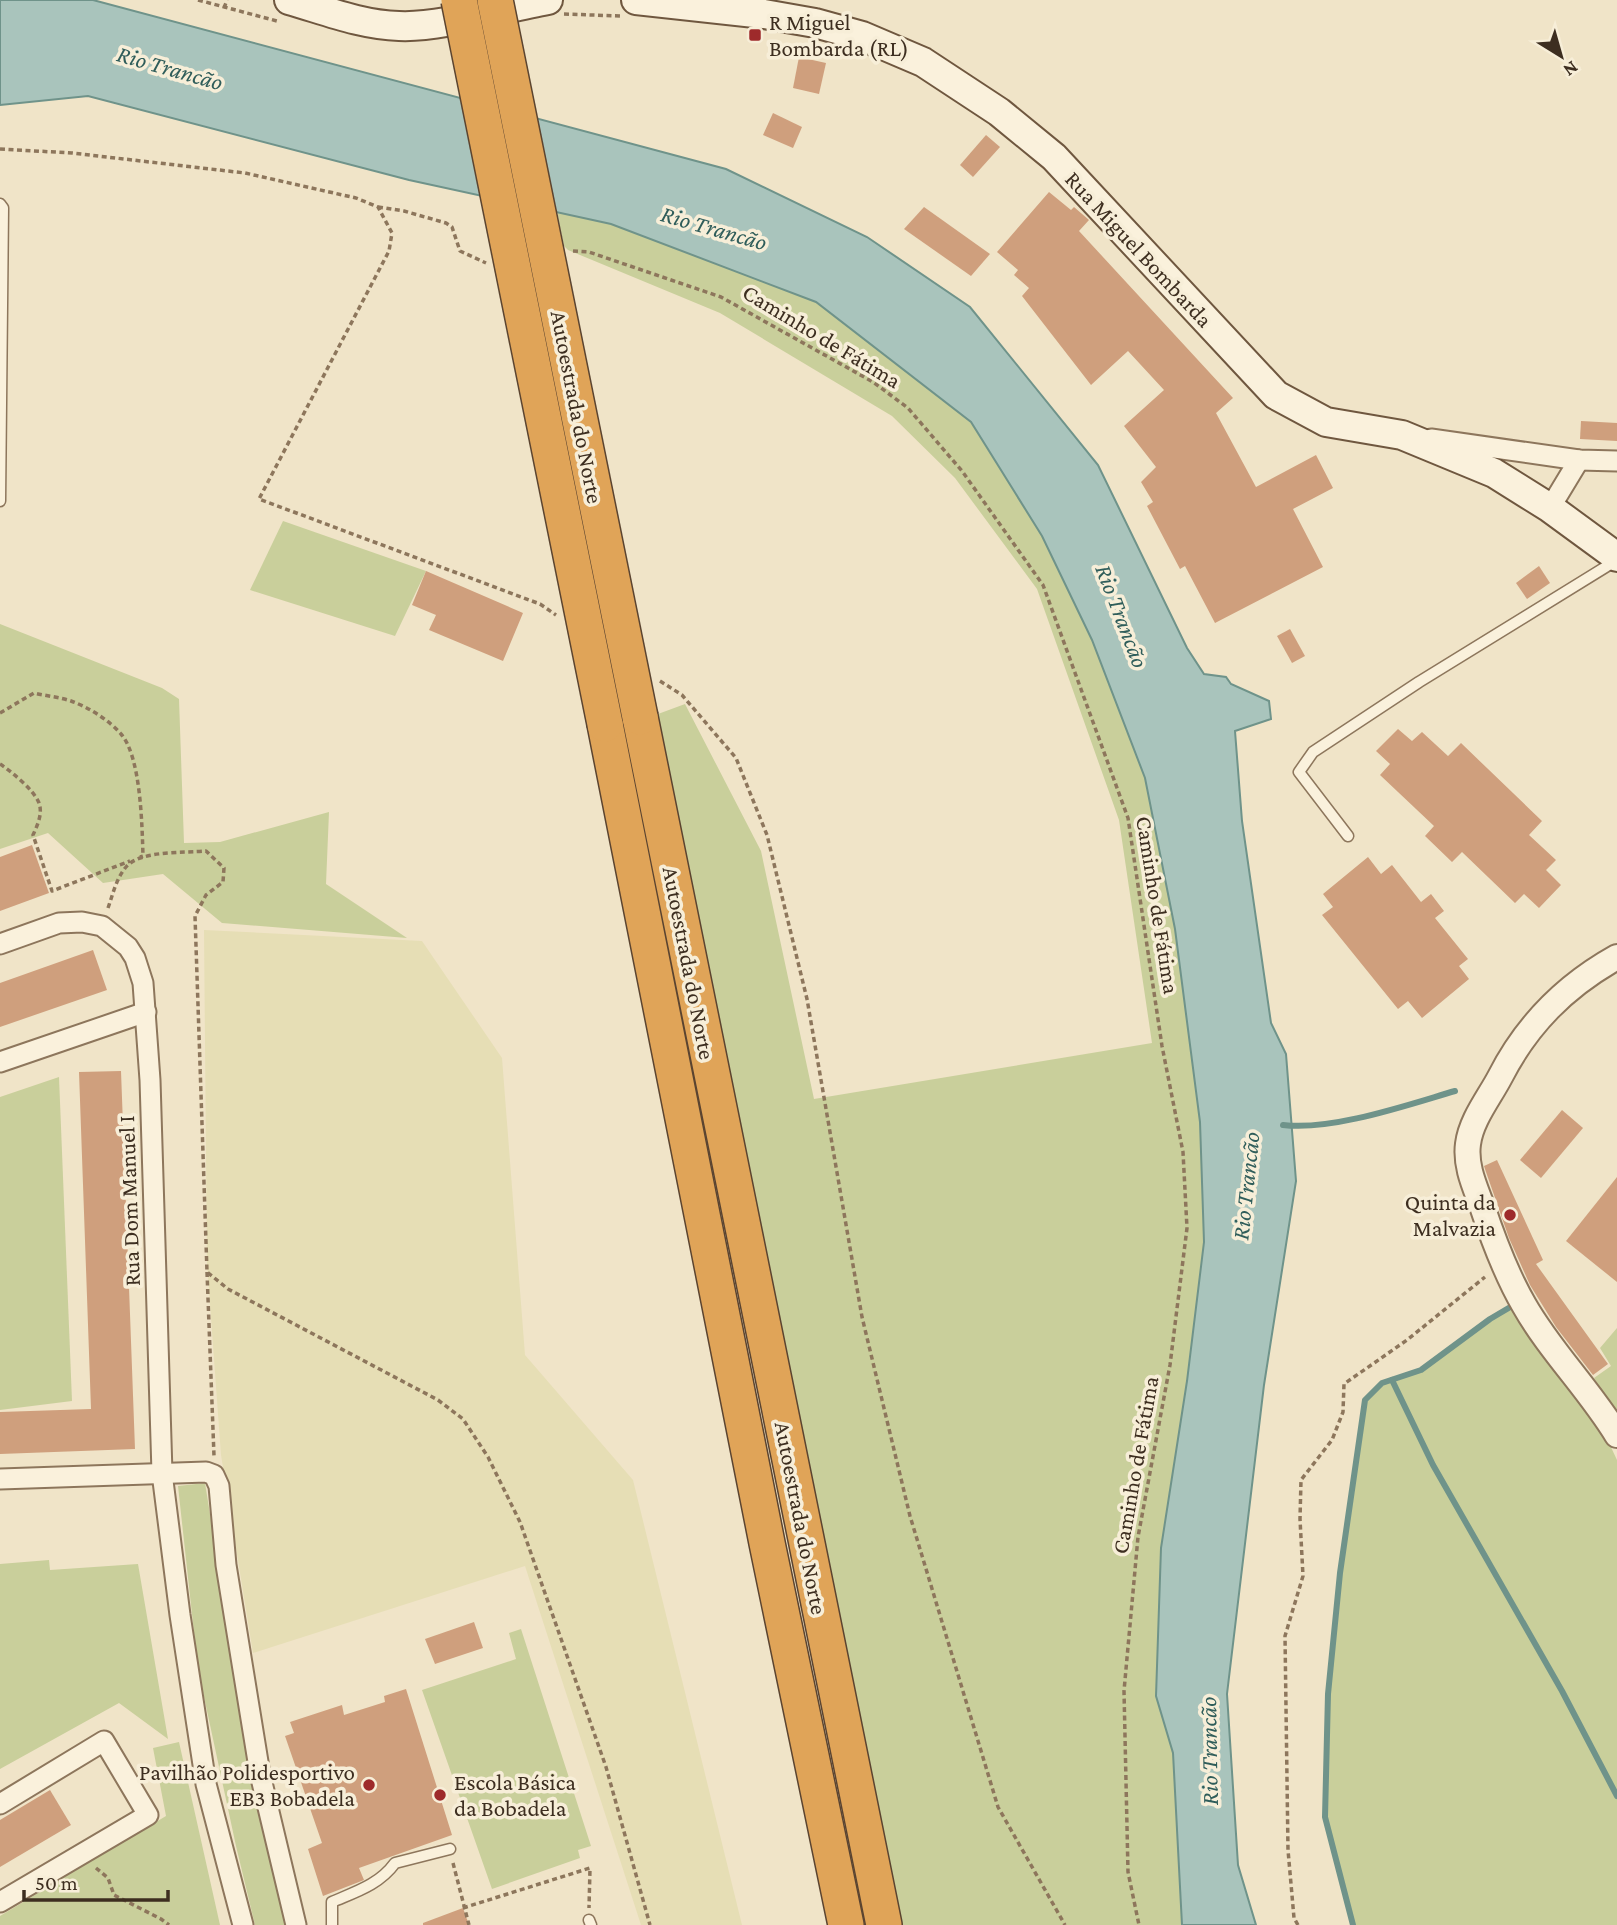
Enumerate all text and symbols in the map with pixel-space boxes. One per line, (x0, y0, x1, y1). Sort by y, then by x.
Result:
place label: R Miguel Bombarda (RL) (769, 9, 909, 62)
north arrow (1526, 21, 1596, 91)
marker: R Miguel Bombarda (RL) (747, 27, 763, 43)
water label: Rio Trancão (114, 40, 226, 95)
text: N (1559, 57, 1582, 81)
street label: Rua Miguel Bombarda (1060, 166, 1218, 333)
water label: Rio Trancão (658, 200, 770, 255)
street label: Caminho de Fátima (738, 279, 906, 394)
street label: Autoestrada do Norte (546, 308, 608, 506)
water label: Rio Trancão (1090, 560, 1155, 671)
street label: Caminho de Fátima (1131, 814, 1185, 996)
street label: Autoestrada do Norte (658, 864, 720, 1062)
street label: Rua Dom Manuel I (113, 1115, 145, 1287)
water label: Rio Trancão (1226, 1131, 1265, 1241)
place label: Quinta da Malvazia (1405, 1189, 1496, 1241)
marker: Quinta da Malvazia (1502, 1207, 1518, 1223)
street label: Caminho de Fátima (1107, 1374, 1163, 1556)
street label: Autoestrada do Norte (770, 1419, 832, 1617)
water label: Rio Trancão (1194, 1696, 1223, 1806)
place label: Pavilhão Polidesportivo EB3 Bobadela (139, 1759, 355, 1811)
place label: Escola Básica da Bobadela (454, 1769, 576, 1821)
marker: Pavilhão Polidesportivo EB3 Bobadela (361, 1777, 377, 1793)
marker: Escola Básica da Bobadela (432, 1787, 448, 1803)
scale bar (24, 1858, 168, 1902)
text: 50 m (35, 1871, 78, 1895)

